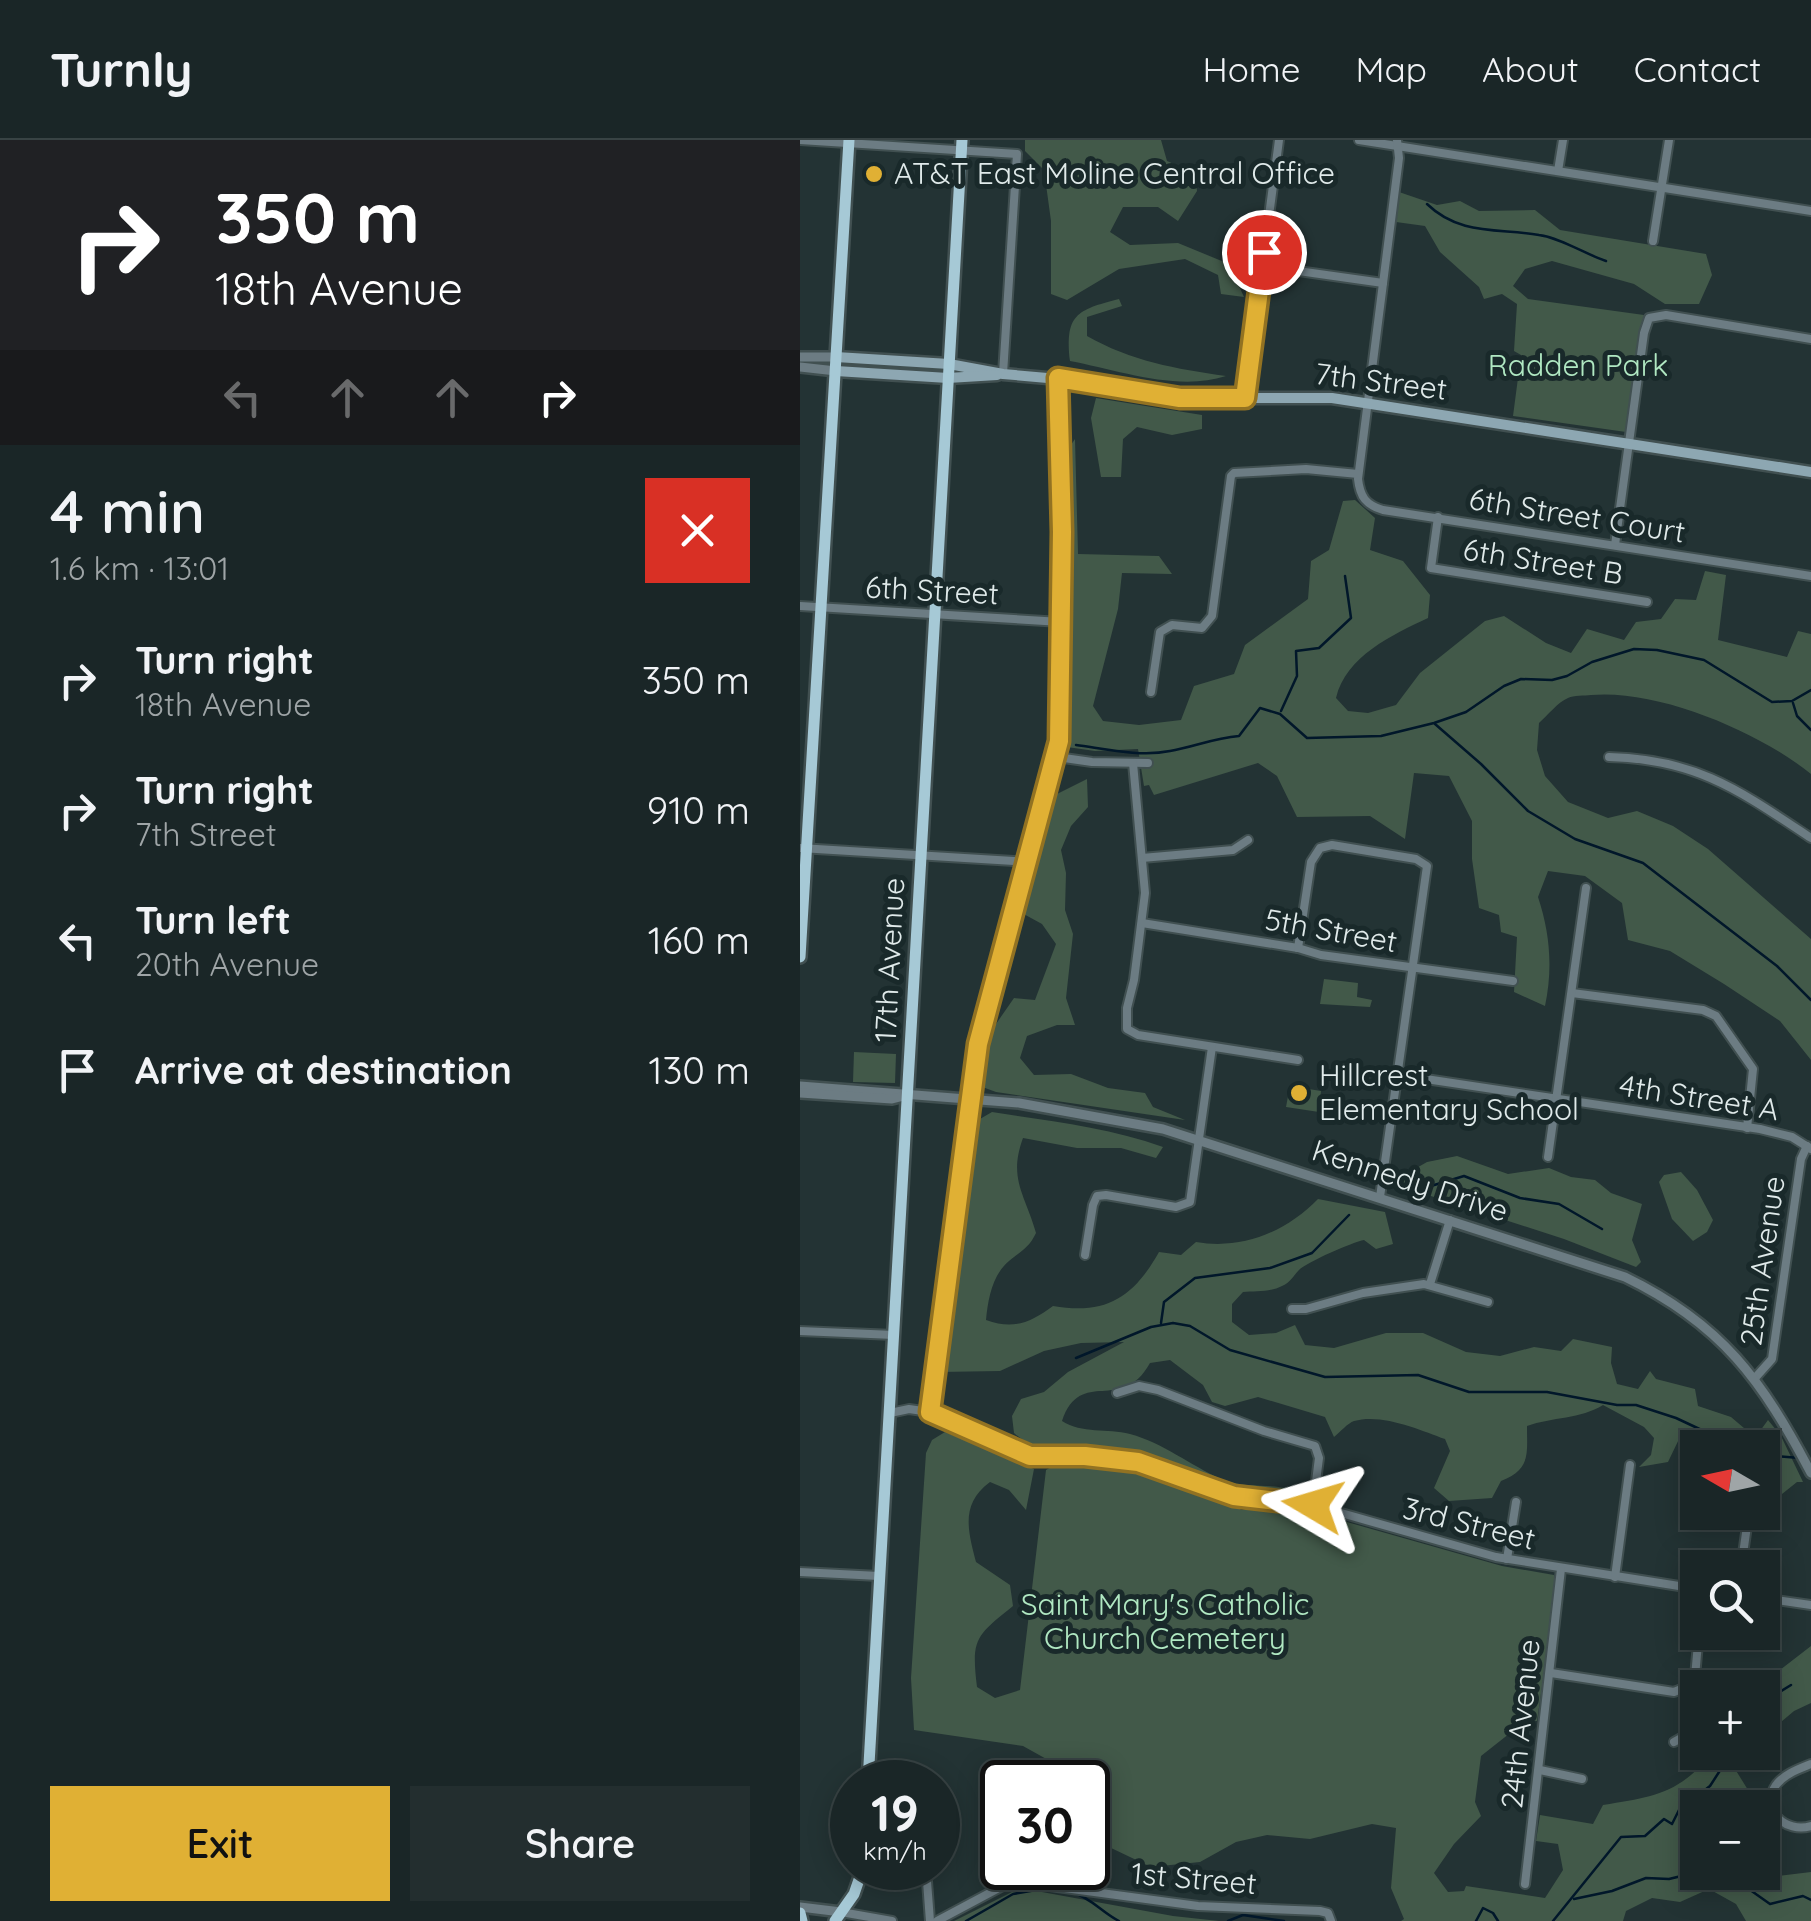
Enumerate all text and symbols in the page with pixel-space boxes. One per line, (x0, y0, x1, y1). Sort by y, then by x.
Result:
text: Turnly (50, 39, 192, 99)
text: Home (1203, 47, 1301, 91)
text: Map (1356, 47, 1427, 91)
text: About (1482, 47, 1579, 91)
text: Contact (1634, 47, 1761, 91)
place label: AT&T East Moline Central Office (894, 154, 1335, 192)
marker: AT&T East Moline Central Office (863, 163, 885, 185)
text: 350 m (215, 173, 420, 261)
icon: right (50, 180, 180, 310)
pin (1222, 210, 1307, 295)
icon: arrive (1237, 225, 1292, 280)
text: 18th Avenue (215, 260, 463, 316)
park label: Radden Park (1488, 346, 1668, 384)
street label: 7th Street (1313, 354, 1449, 408)
icon: left (215, 370, 270, 425)
icon: ahead (320, 370, 375, 425)
icon: ahead (425, 370, 480, 425)
icon: right (530, 370, 585, 425)
text: 4 min (50, 473, 205, 548)
button: close (645, 478, 750, 583)
street label: 6th Street Court (1466, 479, 1688, 551)
street label: 6th Street B (1461, 530, 1626, 592)
text: 1.6 km · 13:01 (50, 548, 229, 588)
street label: 6th Street (864, 568, 1000, 612)
text: Turn right (135, 636, 314, 684)
icon: right (50, 653, 105, 708)
text: 350 m (642, 656, 750, 704)
text: 18th Avenue (135, 684, 311, 724)
text: Turn right (135, 766, 314, 814)
icon: right (50, 783, 105, 838)
text: 910 m (647, 786, 750, 834)
text: 7th Street (135, 814, 277, 854)
street label: 17th Avenue (866, 877, 912, 1043)
text: Turn left (135, 896, 291, 944)
street label: 5th Street (1262, 900, 1400, 960)
icon: left (50, 913, 105, 968)
text: 160 m (648, 916, 750, 964)
text: 20th Avenue (135, 944, 319, 984)
icon: arrive (50, 1043, 105, 1098)
text: Arrive at destination (135, 1046, 512, 1094)
text: 130 m (648, 1046, 750, 1094)
place label: Hillcrest Elementary School (1319, 1056, 1579, 1128)
street label: 4th Street A (1617, 1066, 1782, 1128)
marker: Hillcrest Elementary School (1288, 1082, 1310, 1104)
street label: Kennedy Drive (1308, 1130, 1513, 1230)
street label: 25th Avenue (1731, 1174, 1793, 1348)
north arrow (1680, 1430, 1780, 1530)
map controls (1680, 1430, 1780, 1890)
position arrow (1261, 1453, 1365, 1557)
street label: 3rd Street (1399, 1488, 1539, 1558)
button: search (1680, 1550, 1780, 1650)
park label: Saint Mary's Catholic Church Cemetery (1021, 1585, 1309, 1657)
street label: 24th Avenue (1492, 1637, 1548, 1810)
button: + (1680, 1670, 1780, 1770)
speed limit sign: 30 (980, 1760, 1110, 1890)
text: 19 (871, 1781, 919, 1844)
button: Exit (50, 1786, 390, 1901)
button: Share (410, 1786, 750, 1901)
button: − (1680, 1790, 1780, 1890)
text: km/h (863, 1835, 927, 1866)
street label: 1st Street (1130, 1854, 1258, 1902)

